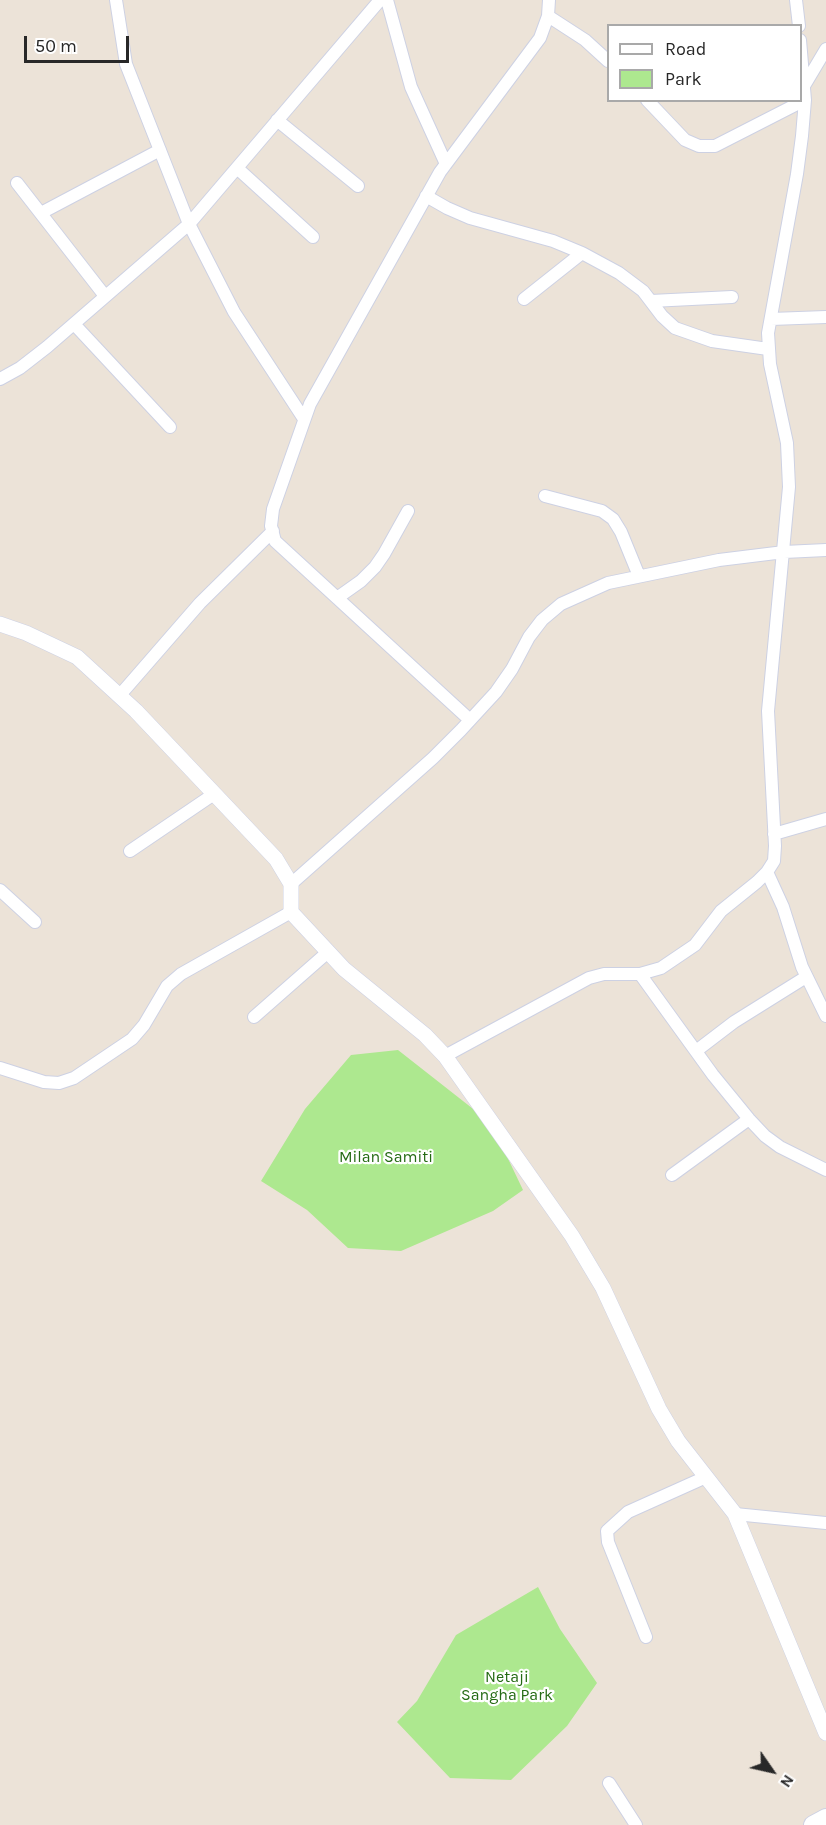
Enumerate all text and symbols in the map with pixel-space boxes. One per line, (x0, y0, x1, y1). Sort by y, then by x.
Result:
scale bar (27, 24, 132, 62)
legend (607, 24, 802, 102)
text: 50 m (35, 35, 77, 57)
text: Road (665, 38, 706, 60)
text: Park (665, 68, 702, 90)
park label: Milan Samiti (339, 1147, 433, 1167)
park label: Netaji Sangha Park (461, 1667, 553, 1705)
north arrow (742, 1741, 802, 1801)
text: N (776, 1771, 798, 1791)

